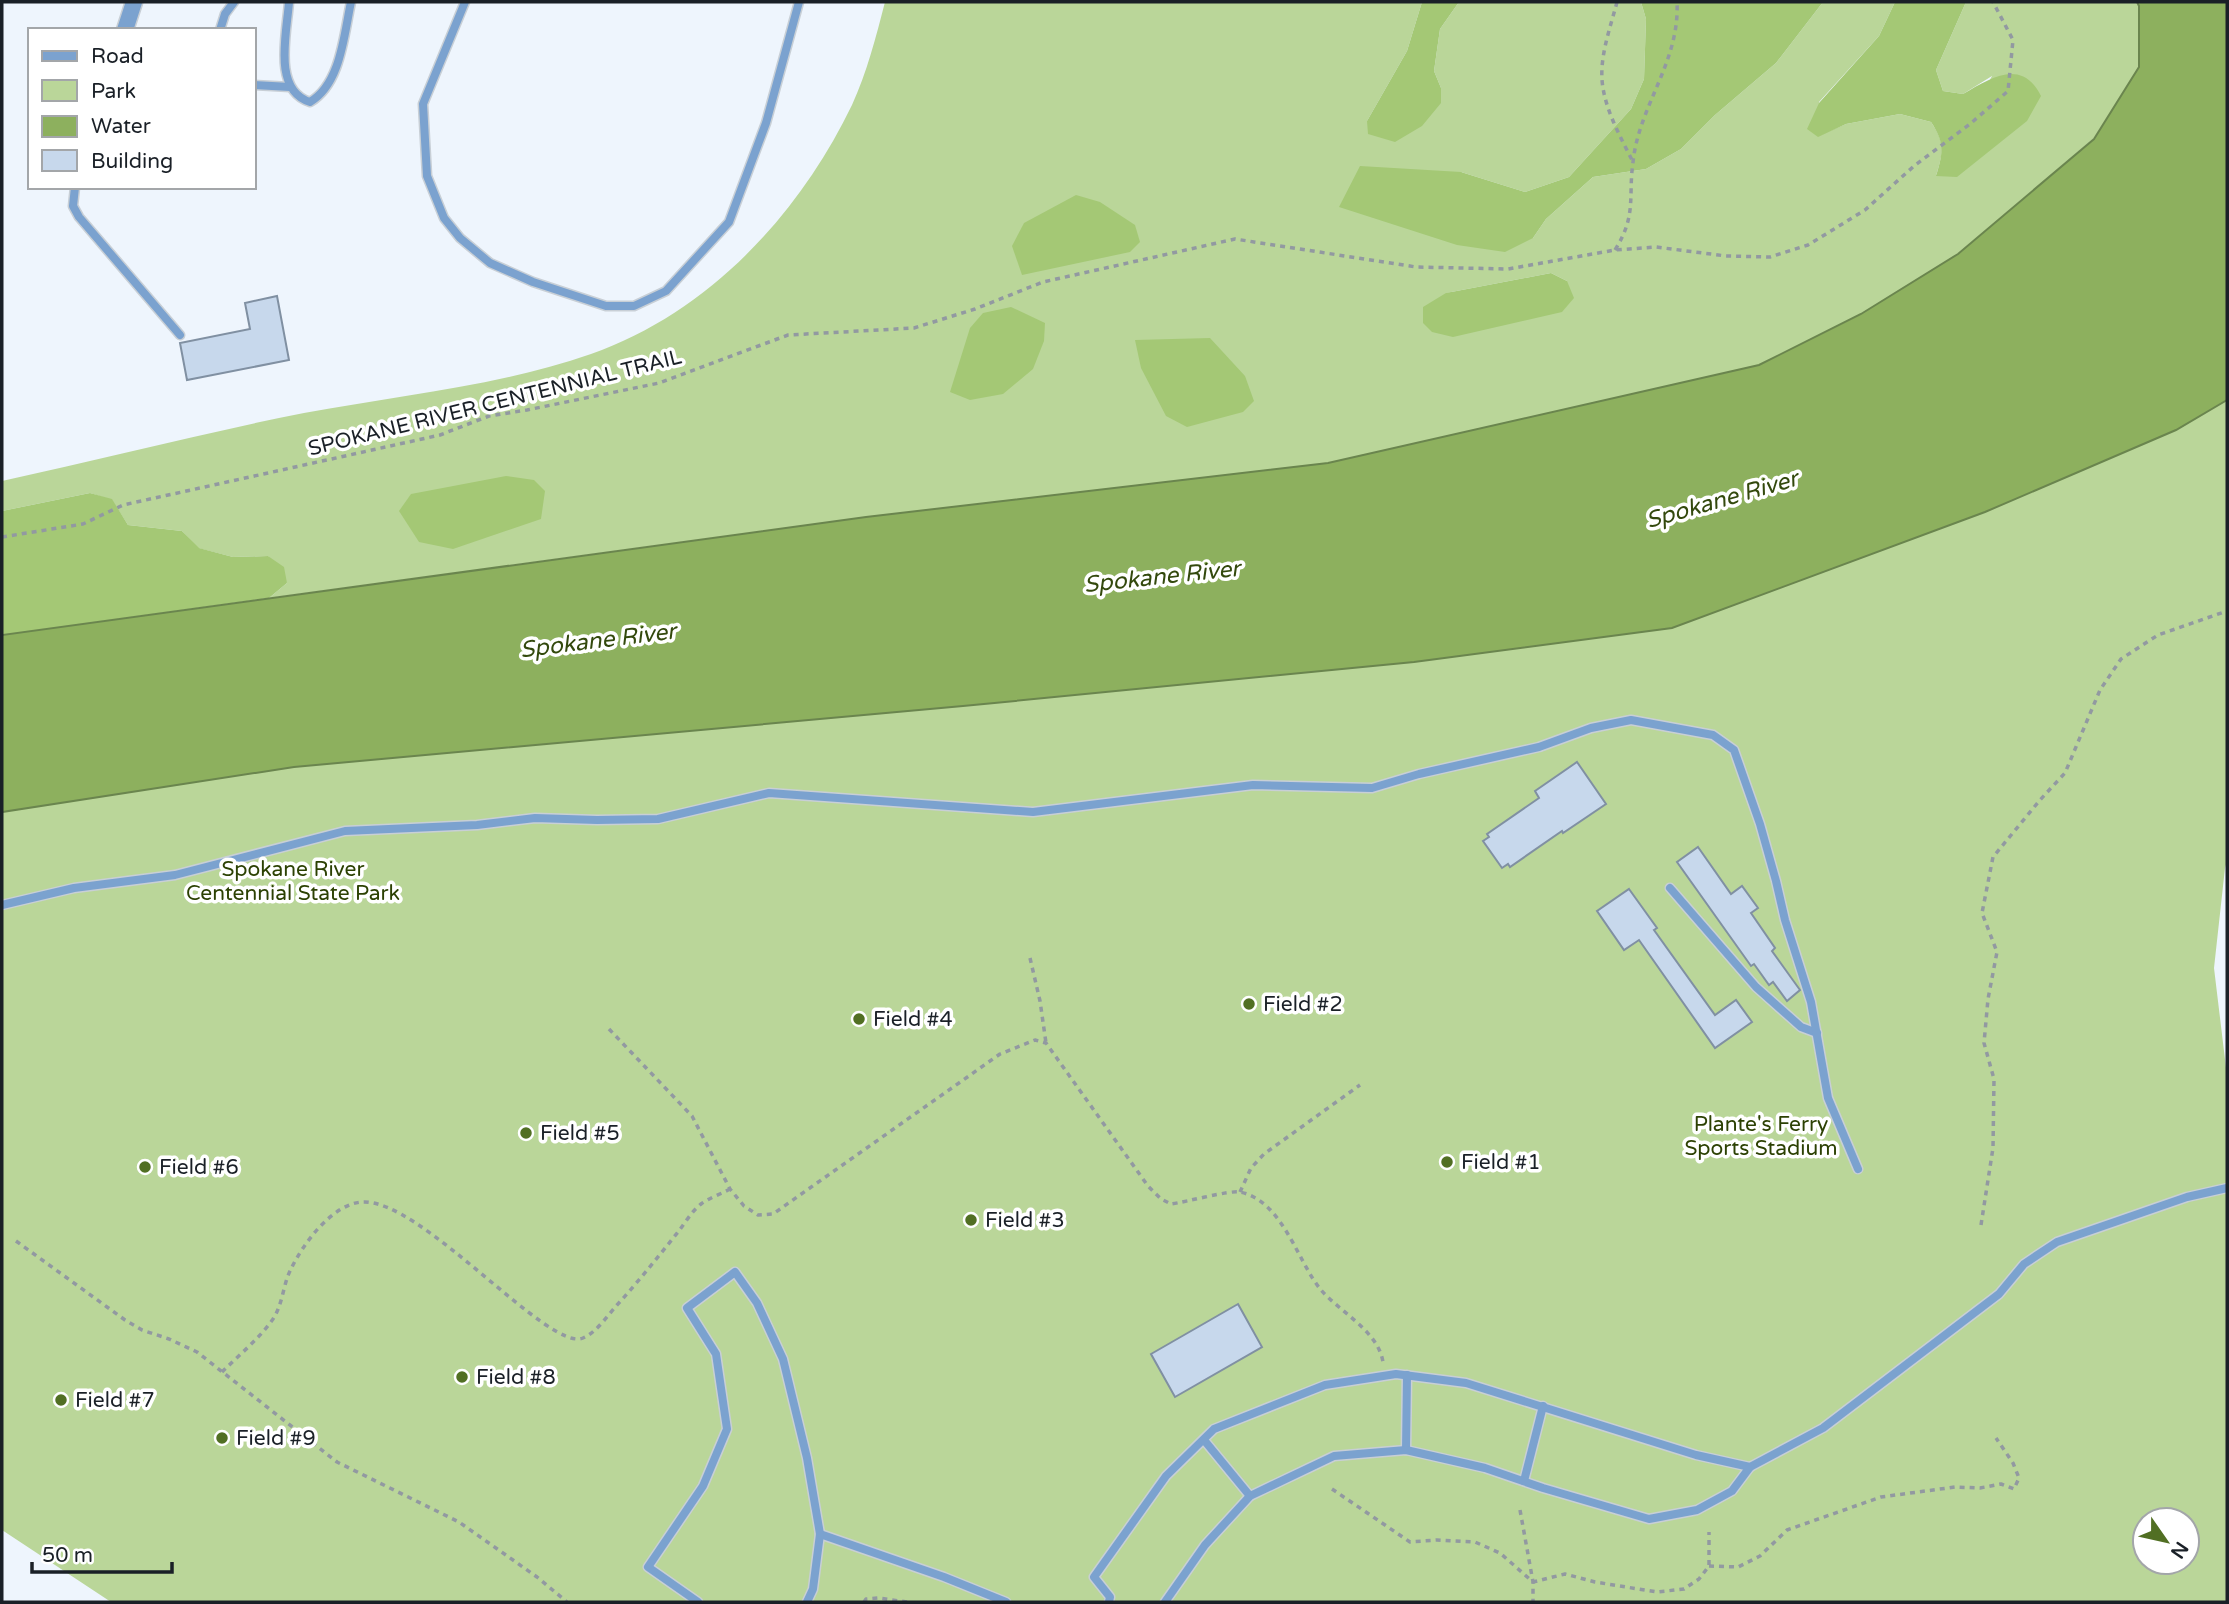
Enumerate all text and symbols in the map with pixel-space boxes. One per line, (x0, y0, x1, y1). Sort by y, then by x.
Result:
legend (28, 28, 256, 189)
text: Road (91, 44, 144, 69)
text: Park (91, 79, 136, 104)
text: Water (91, 114, 151, 139)
text: Building (91, 149, 173, 174)
street label: SPOKANE RIVER CENTENNIAL TRAIL (306, 344, 684, 462)
water label: Spokane River (1643, 464, 1804, 535)
water label: Spokane River (1083, 555, 1245, 599)
water label: Spokane River (519, 617, 681, 664)
park label: Spokane River Centennial State Park (186, 857, 400, 906)
place label: Field #2 (1263, 992, 1343, 1017)
marker: Field #2 (1241, 996, 1257, 1012)
place label: Field #4 (873, 1007, 953, 1032)
marker: Field #4 (851, 1011, 867, 1027)
park label: Plante's Ferry Sports Stadium (1684, 1112, 1838, 1161)
place label: Field #5 (540, 1121, 620, 1146)
marker: Field #5 (518, 1125, 534, 1141)
place label: Field #1 (1461, 1150, 1541, 1175)
marker: Field #1 (1439, 1154, 1455, 1170)
place label: Field #6 (159, 1155, 239, 1180)
marker: Field #6 (137, 1159, 153, 1175)
place label: Field #3 (985, 1208, 1065, 1233)
marker: Field #3 (963, 1212, 979, 1228)
place label: Field #8 (476, 1365, 556, 1390)
marker: Field #8 (454, 1369, 470, 1385)
place label: Field #7 (75, 1388, 155, 1413)
marker: Field #7 (53, 1392, 69, 1408)
place label: Field #9 (236, 1426, 316, 1451)
marker: Field #9 (214, 1430, 230, 1446)
north arrow (2131, 1506, 2201, 1576)
scale bar (32, 1530, 172, 1574)
text: N (2166, 1537, 2193, 1562)
text: 50 m (42, 1543, 93, 1568)

